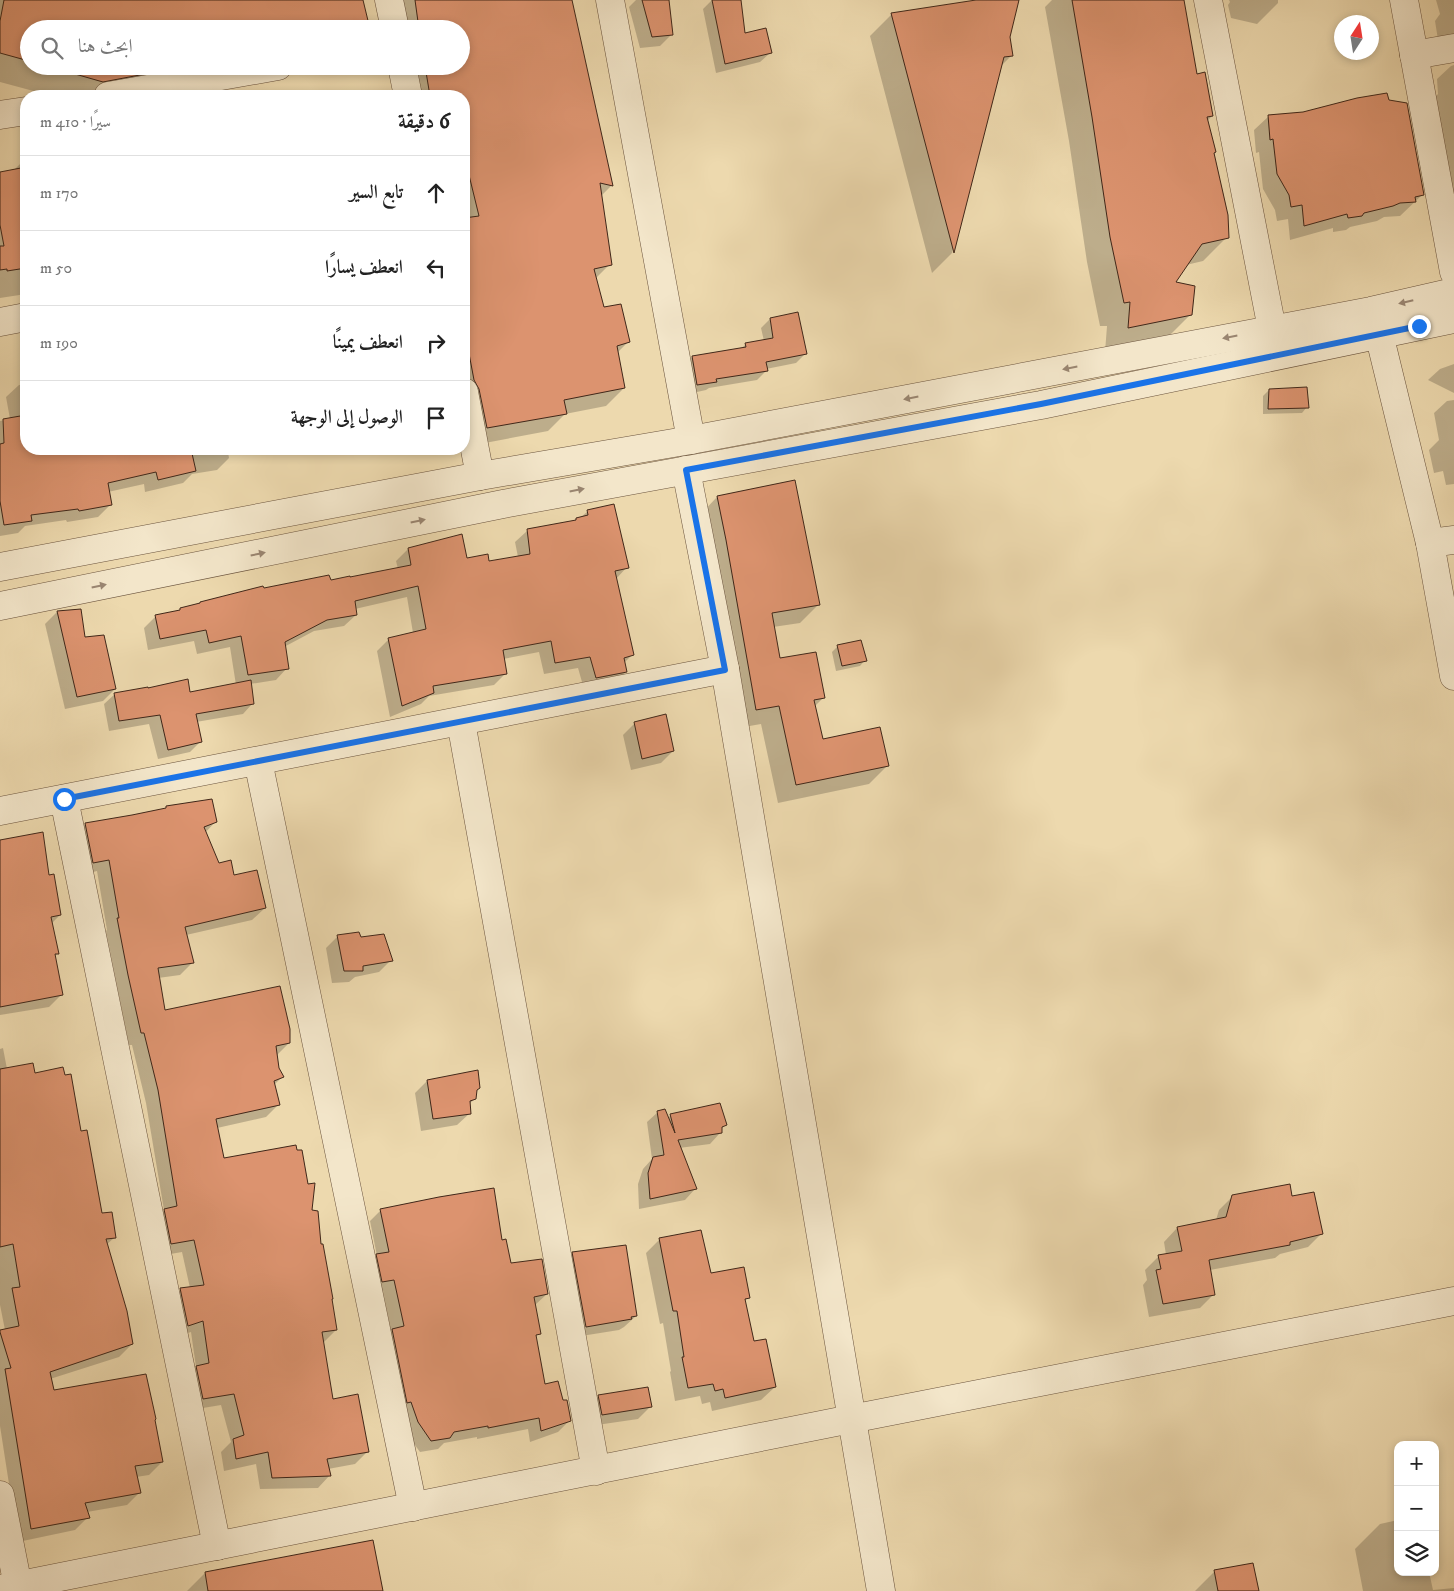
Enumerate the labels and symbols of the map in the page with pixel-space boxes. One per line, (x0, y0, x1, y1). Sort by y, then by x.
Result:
north arrow (1334, 15, 1379, 60)
one-way arrow (1399, 298, 1414, 306)
route end (1408, 315, 1431, 338)
one-way arrow (1222, 334, 1238, 342)
one-way arrow (1062, 364, 1078, 372)
one-way arrow (903, 394, 918, 402)
one-way arrow (570, 485, 586, 493)
one-way arrow (410, 517, 425, 525)
one-way arrow (251, 549, 267, 557)
one-way arrow (92, 582, 107, 590)
route start (53, 788, 76, 811)

